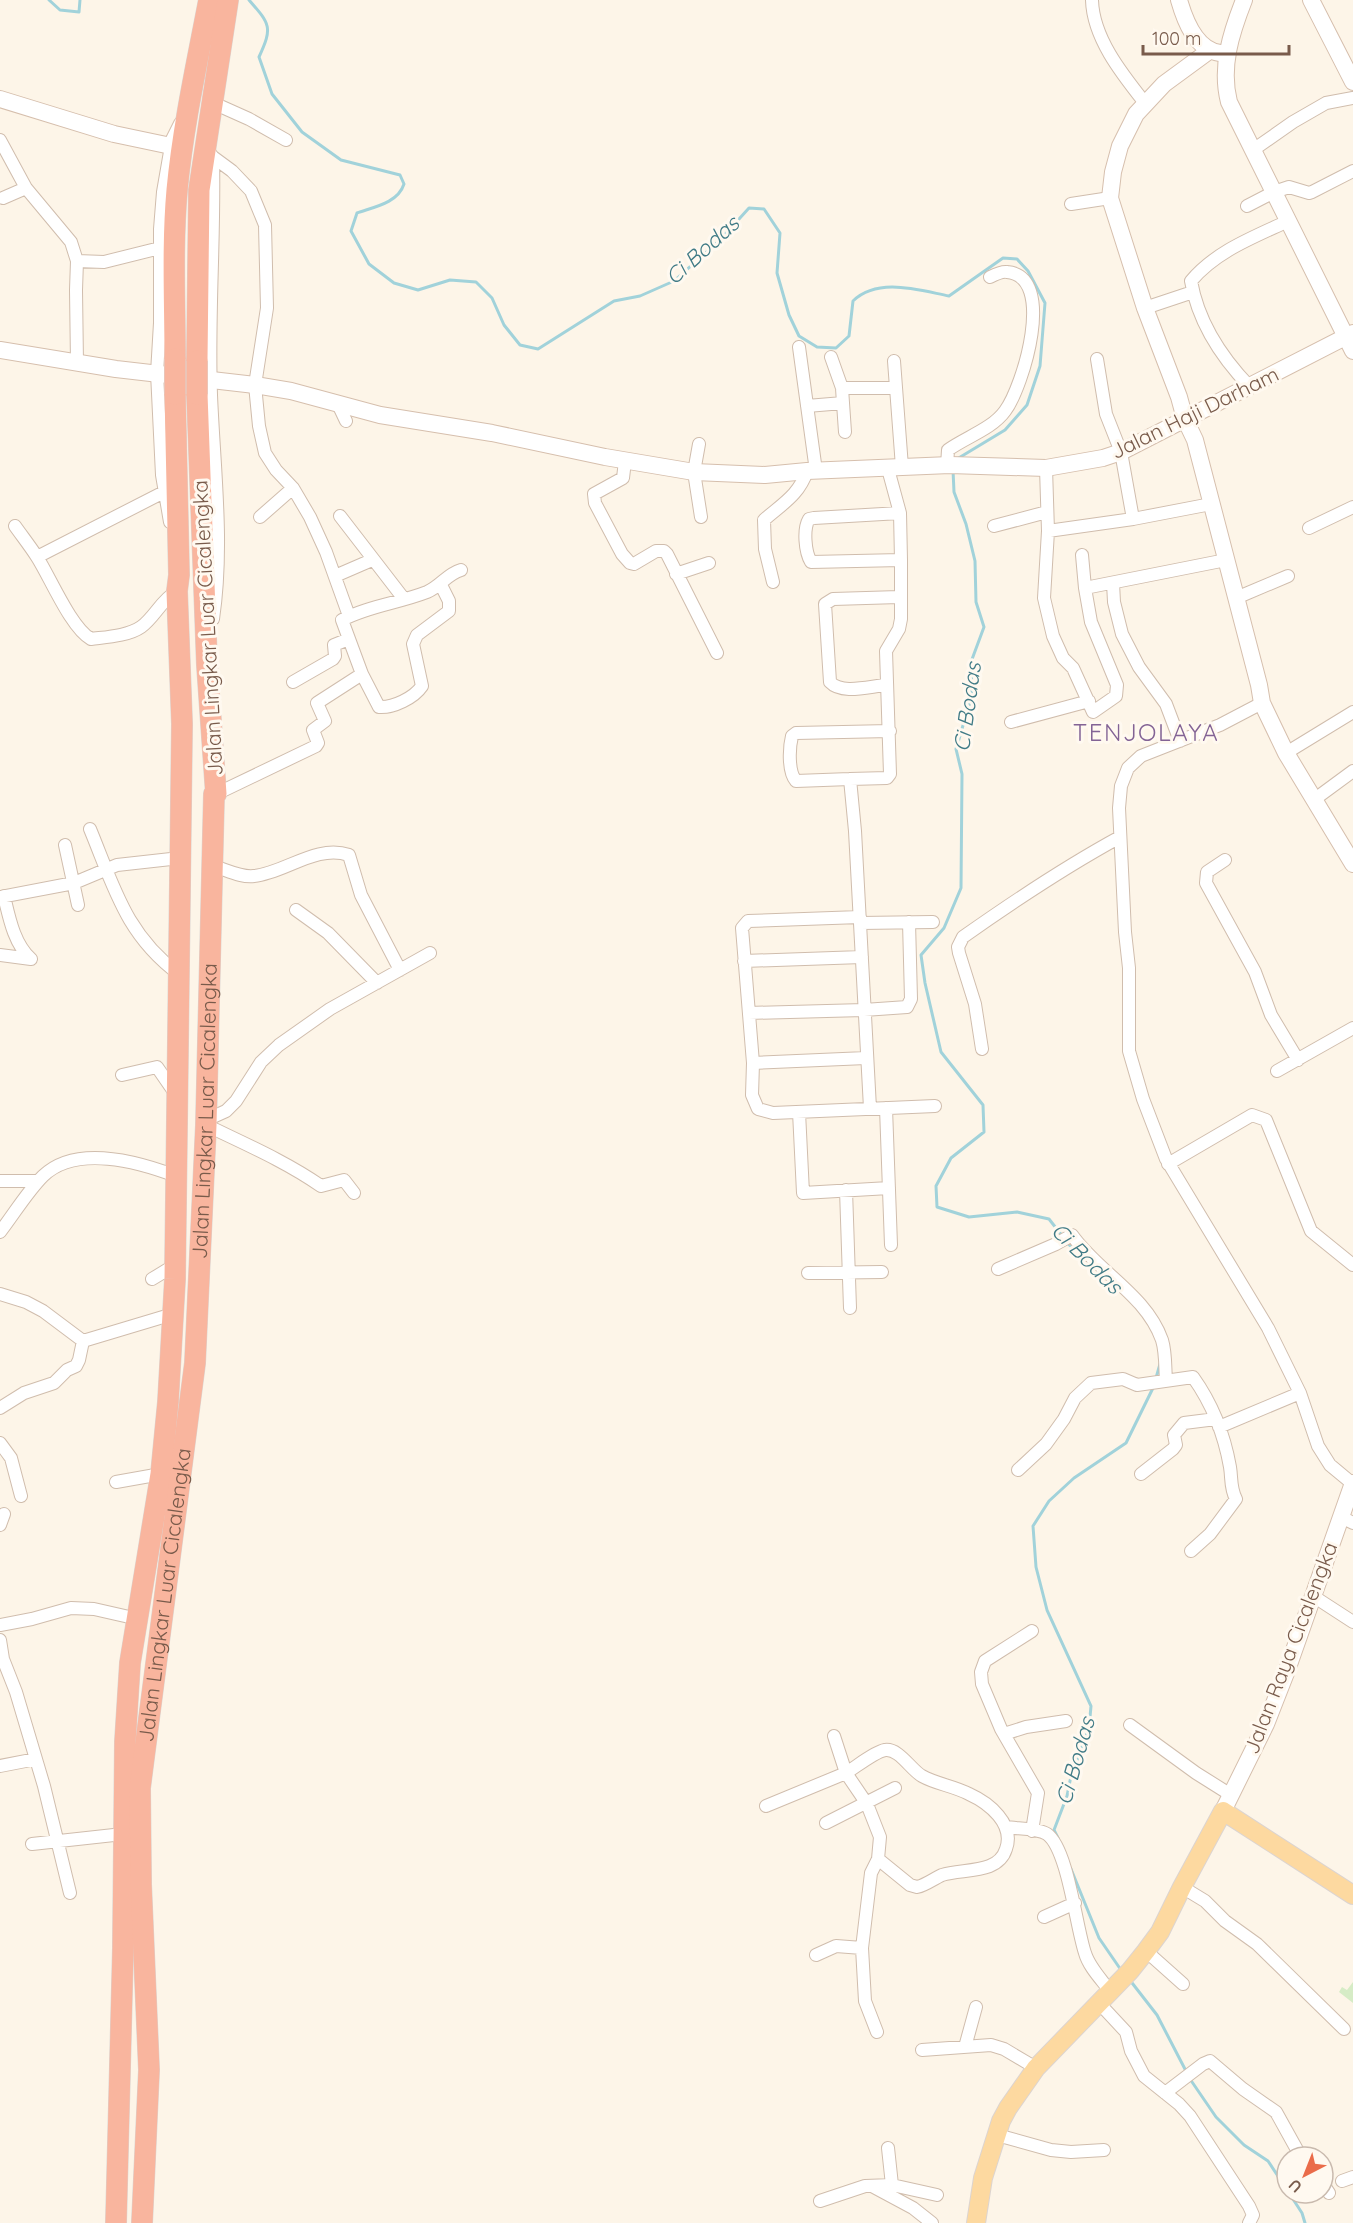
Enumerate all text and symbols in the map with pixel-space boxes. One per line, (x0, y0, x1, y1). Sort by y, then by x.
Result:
scale bar (1143, 18, 1288, 56)
text: 100 m (1152, 27, 1201, 50)
water label: Ci Bodas (659, 208, 746, 290)
street label: Jalan Haji Darham (1106, 360, 1283, 464)
street label: Jalan Lingkar Luar Cicalengka (186, 480, 228, 776)
water label: Ci Bodas (947, 659, 987, 753)
district label: TENJOLAYA (1073, 717, 1219, 747)
street label: Jalan Lingkar Luar Cicalengka (186, 963, 222, 1260)
water label: Ci Bodas (1045, 1216, 1130, 1301)
street label: Jalan Lingkar Luar Cicalengka (132, 1446, 196, 1743)
street label: Jalan Raya Cicalengka (1238, 1538, 1342, 1757)
water label: Ci Bodas (1049, 1712, 1101, 1808)
north arrow (1275, 2145, 1335, 2205)
text: U (1284, 2175, 1306, 2197)

